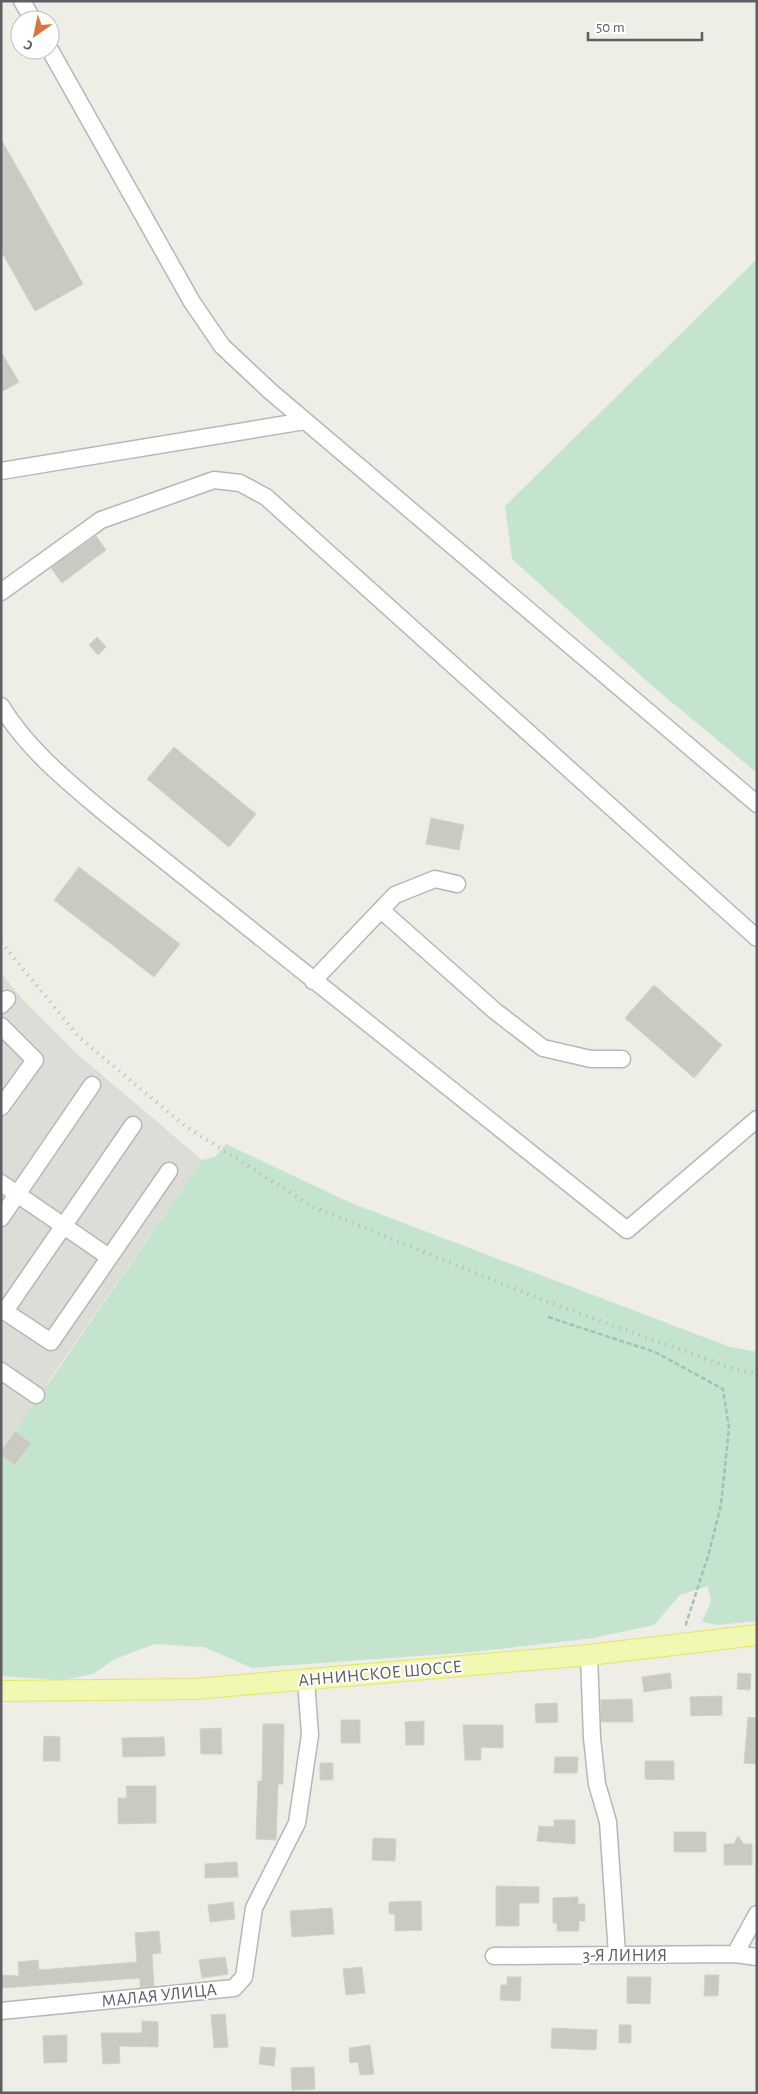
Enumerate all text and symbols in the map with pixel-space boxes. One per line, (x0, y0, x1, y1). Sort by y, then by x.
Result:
north arrow (10, 10, 60, 60)
scale bar (588, 10, 702, 42)
text: 50 m (596, 20, 625, 35)
text: С (21, 37, 36, 53)
street label: АННИНСКОЕ ШОССЕ (297, 1658, 463, 1690)
street label: 3-Я ЛИНИЯ (583, 1947, 667, 1965)
street label: МАЛАЯ УЛИЦА (101, 1981, 218, 2011)

